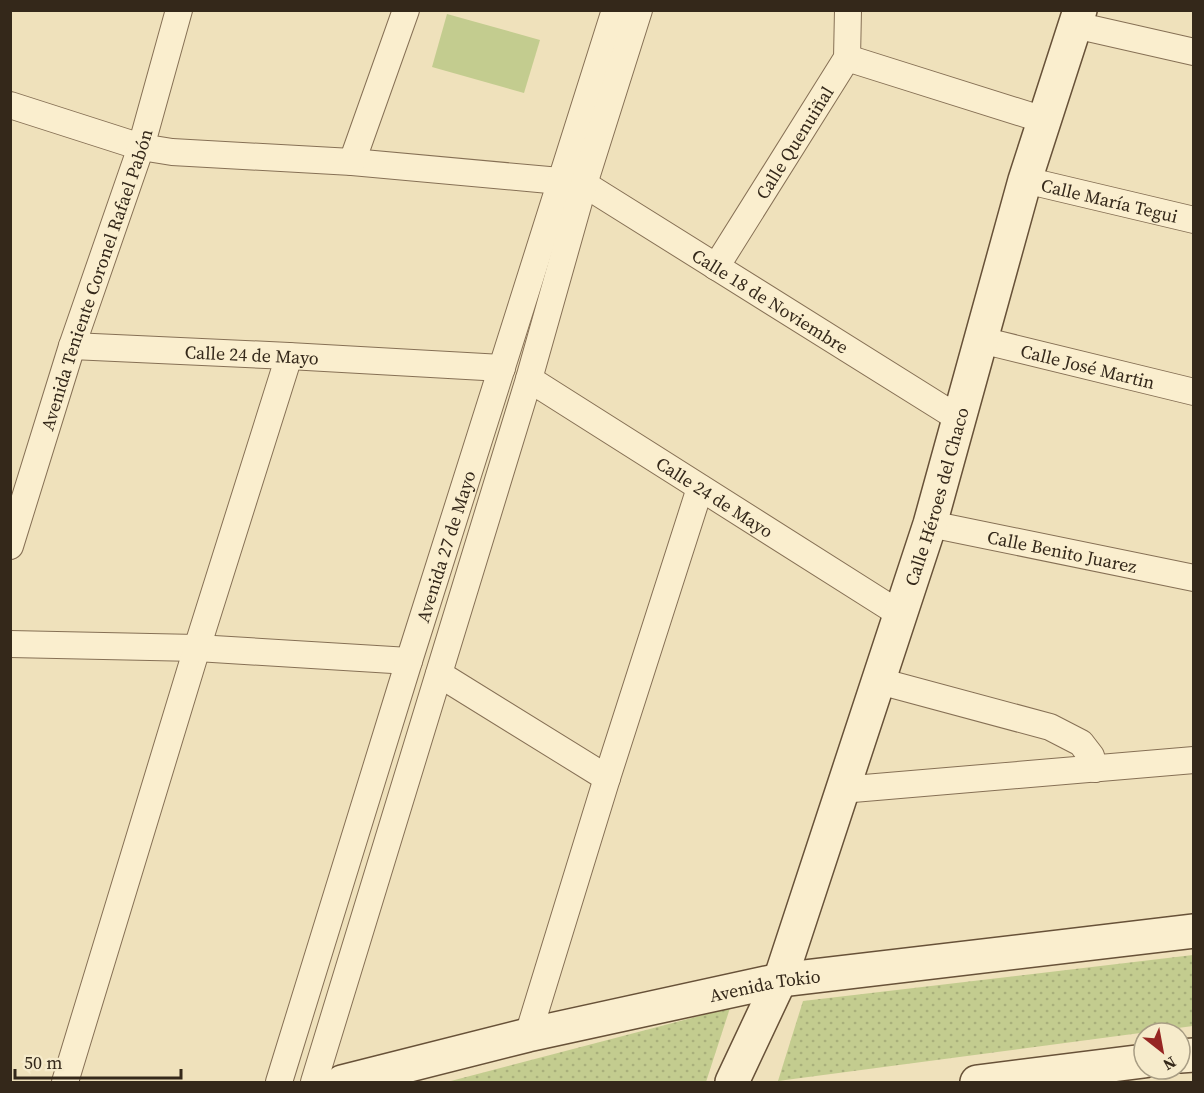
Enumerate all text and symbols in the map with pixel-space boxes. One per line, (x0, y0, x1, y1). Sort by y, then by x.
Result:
street label: Calle Quenuiñal (749, 81, 839, 204)
street label: Avenida Teniente Coronel Rafael Pabón (34, 126, 158, 433)
street label: Calle María Tegui (1039, 172, 1180, 228)
street label: Calle 18 de Noviembre (687, 242, 854, 359)
street label: Calle José Martin (1018, 338, 1158, 395)
street label: Calle 24 de Mayo (184, 339, 320, 370)
street label: Calle Héroes del Chaco (898, 404, 974, 589)
street label: Calle 24 de Mayo (652, 450, 778, 543)
street label: Avenida 27 de Mayo (410, 467, 481, 625)
street label: Calle Benito Juarez (985, 524, 1139, 579)
street label: Avenida Tokio (707, 963, 822, 1008)
north arrow (1132, 1021, 1192, 1081)
scale bar (15, 1042, 182, 1080)
text: 50 m (24, 1050, 62, 1075)
text: N (1159, 1051, 1180, 1076)

